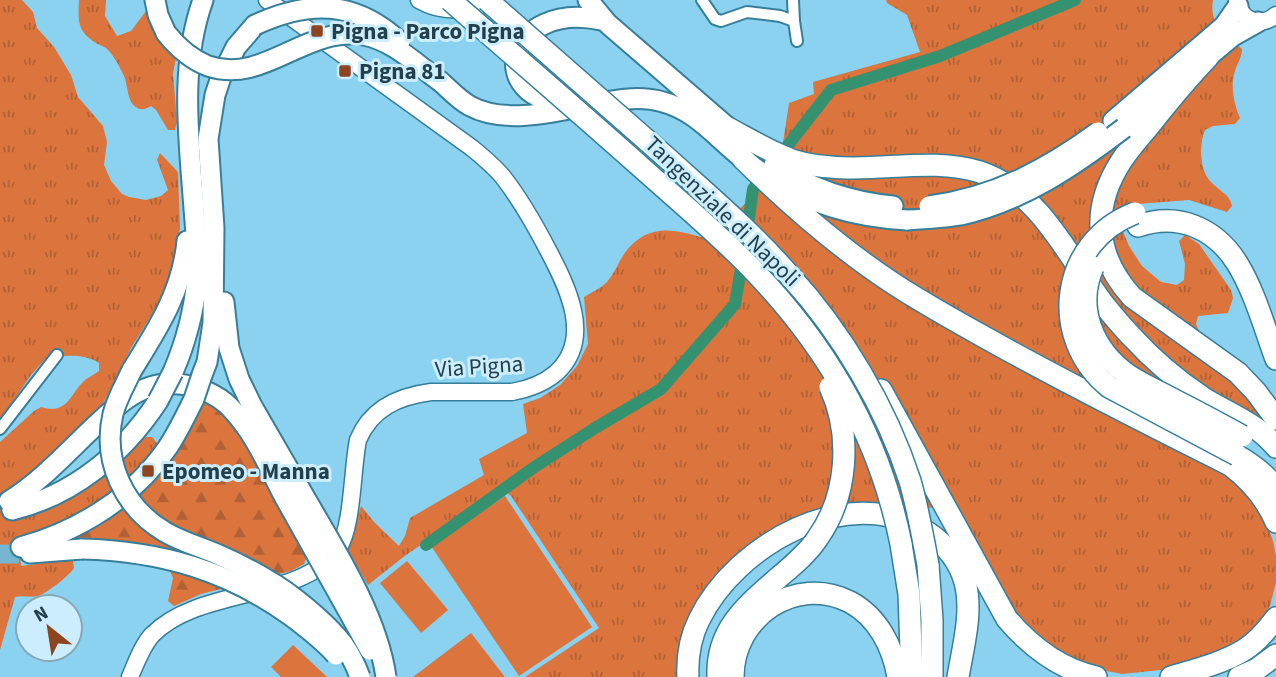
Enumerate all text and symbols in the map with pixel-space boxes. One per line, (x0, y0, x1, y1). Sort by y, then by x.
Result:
place label: Pigna - Parco Pigna (331, 15, 525, 48)
marker: Pigna - Parco Pigna (309, 23, 325, 39)
place label: Pigna 81 (359, 55, 446, 88)
marker: Pigna 81 (337, 63, 353, 79)
street label: Tangenziale di Napoli (637, 128, 808, 295)
street label: Via Pigna (434, 347, 524, 386)
place label: Epomeo - Manna (162, 455, 330, 488)
marker: Epomeo - Manna (140, 463, 156, 479)
north arrow (14, 593, 84, 663)
text: N (29, 600, 53, 629)

